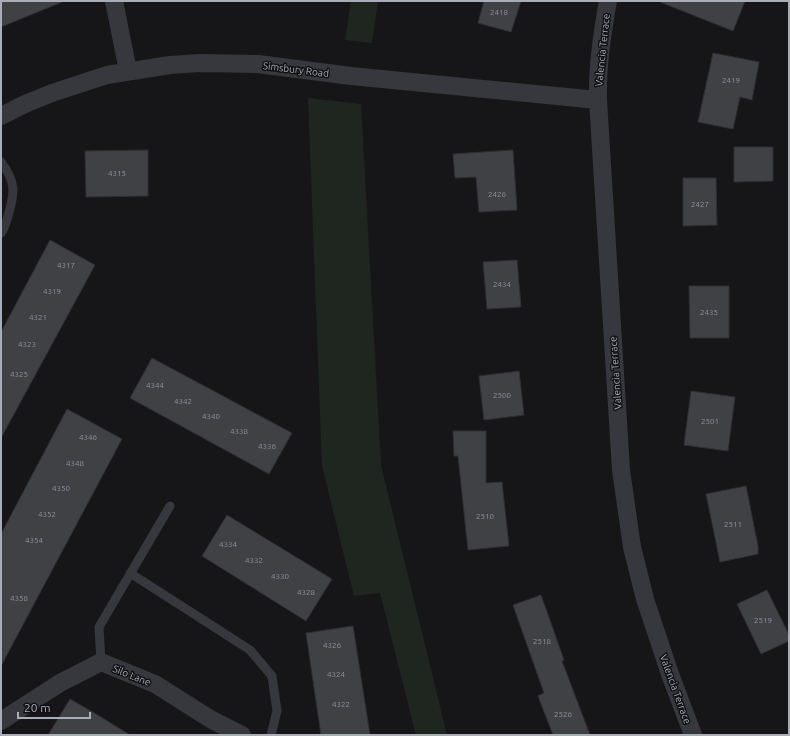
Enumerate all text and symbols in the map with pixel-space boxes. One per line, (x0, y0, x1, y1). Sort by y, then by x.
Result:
house number: 2418 (490, 8, 509, 17)
street label: Valencia Terrace (593, 13, 612, 87)
street label: Simsbury Road (262, 60, 330, 79)
house number: 2419 (722, 76, 740, 85)
house number: 4315 (108, 169, 126, 178)
house number: 2426 (488, 190, 507, 199)
house number: 2427 (691, 200, 709, 209)
house number: 4317 (57, 261, 75, 270)
house number: 2434 (493, 280, 512, 289)
house number: 4319 (43, 287, 61, 296)
house number: 2435 (700, 308, 718, 317)
house number: 4321 (29, 313, 47, 322)
street label: Valencia Terrace (607, 336, 624, 410)
house number: 4323 (18, 340, 36, 349)
house number: 4325 (10, 370, 28, 379)
house number: 4344 (146, 381, 165, 390)
house number: 2500 (493, 391, 512, 400)
house number: 4342 (174, 397, 192, 406)
house number: 4340 (202, 412, 221, 421)
house number: 2501 (701, 417, 719, 426)
house number: 4338 (230, 427, 249, 436)
house number: 4346 (79, 433, 98, 442)
house number: 4336 (258, 442, 277, 451)
house number: 4348 (66, 459, 85, 468)
house number: 4350 (52, 484, 71, 493)
house number: 4352 (38, 510, 56, 519)
house number: 2510 (476, 512, 495, 521)
house number: 2511 (724, 520, 742, 529)
house number: 4354 (25, 536, 44, 545)
house number: 4334 (219, 540, 238, 549)
house number: 4332 (245, 556, 263, 565)
house number: 4330 (271, 572, 290, 581)
house number: 4328 (297, 588, 316, 597)
house number: 4358 (10, 594, 29, 603)
house number: 2519 (754, 616, 772, 625)
house number: 2518 (533, 637, 552, 646)
house number: 4326 (323, 641, 342, 650)
street label: Valencia Terrace (658, 653, 693, 725)
street label: Silo Lane (111, 663, 152, 688)
house number: 4324 (327, 670, 346, 679)
scale bar (18, 694, 90, 720)
house number: 4322 (332, 700, 350, 709)
text: 20 m (24, 701, 51, 714)
house number: 2526 (554, 710, 573, 719)

